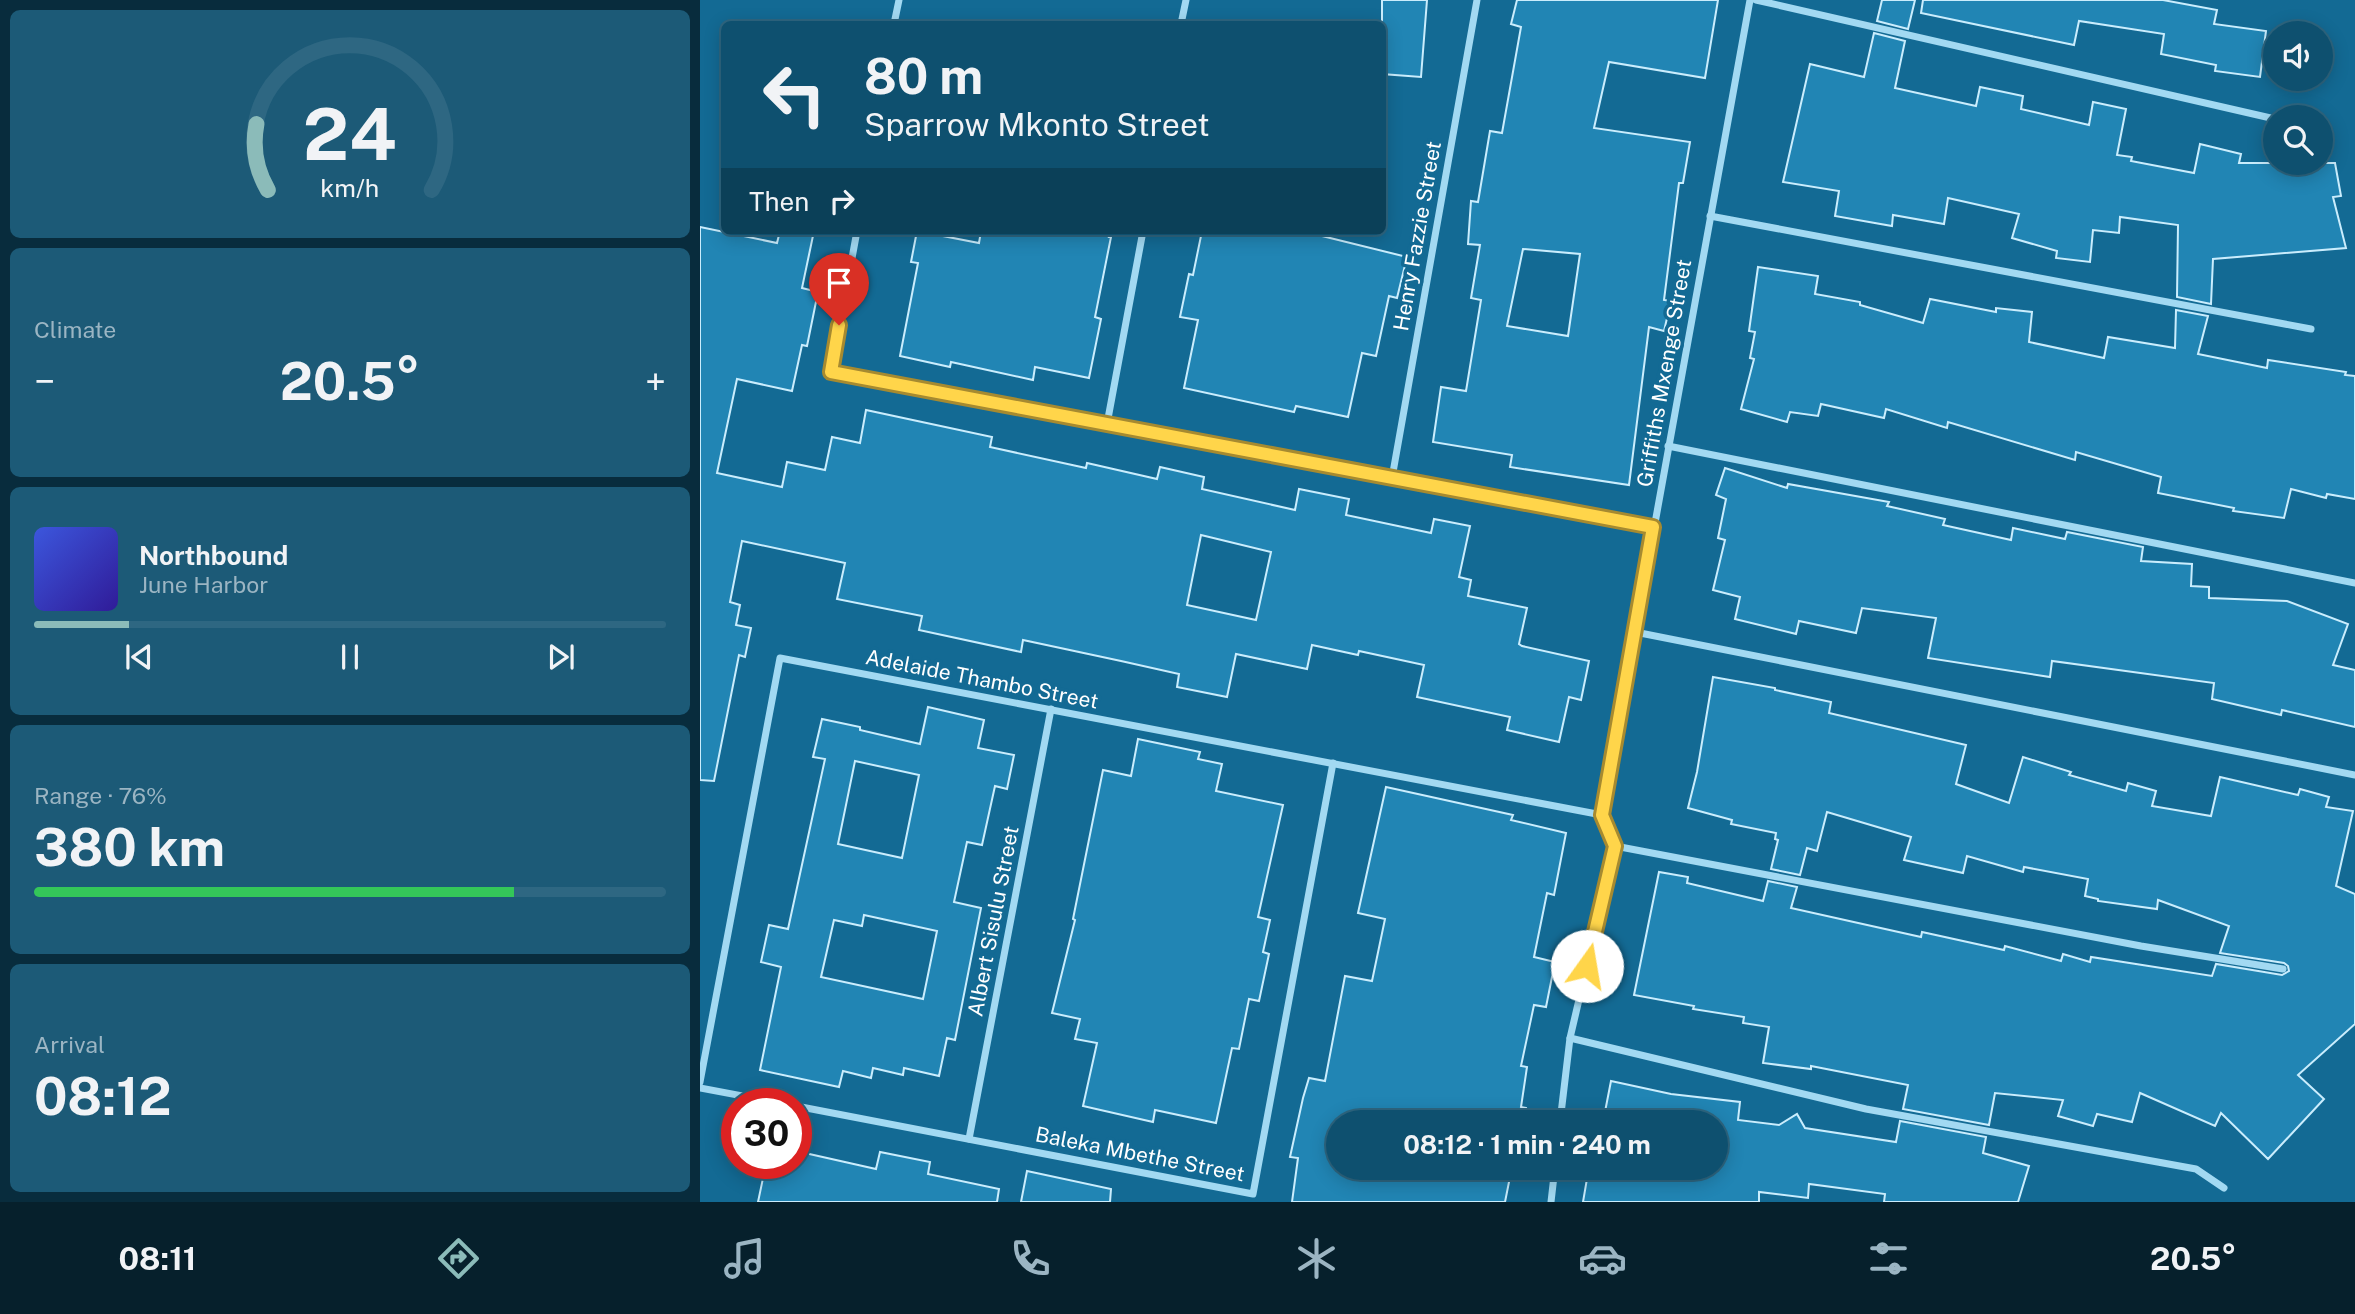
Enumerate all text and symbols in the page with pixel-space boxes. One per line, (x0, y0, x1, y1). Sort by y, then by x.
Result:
map controls (2263, 21, 2333, 175)
button: sound (2263, 21, 2333, 91)
text: 80 m (864, 47, 983, 105)
icon: left (749, 49, 840, 140)
text: 24 (303, 92, 397, 177)
button: search (2263, 105, 2333, 175)
text: Sparrow Mkonto Street (864, 106, 1210, 143)
street label: Henry Fazzie Street (1388, 139, 1446, 333)
text: km/h (321, 173, 379, 203)
icon: right (823, 182, 861, 220)
text: Then (749, 186, 809, 217)
pin (809, 253, 869, 325)
street label: Griffiths Mxenge Street (1632, 257, 1696, 489)
icon: arrive (820, 264, 858, 302)
text: Climate (34, 316, 116, 343)
text: 20.5° (280, 351, 420, 412)
text: − (34, 359, 55, 404)
text: + (645, 359, 666, 404)
text: Northbound (139, 540, 288, 571)
text: June Harbor (139, 571, 268, 598)
icon: previous (120, 638, 158, 676)
icon: pause (331, 638, 369, 676)
icon: next (542, 638, 580, 676)
street label: Adelaide Thambo Street (864, 644, 1100, 714)
text: Range · 76% (34, 782, 167, 809)
text: 380 km (34, 817, 225, 878)
street label: Albert Sisulu Street (962, 824, 1024, 1018)
position arrow (1550, 929, 1624, 1003)
text: Arrival (34, 1031, 105, 1058)
text: 08:12 (34, 1066, 172, 1127)
speed limit sign: 30 (721, 1088, 812, 1179)
street label: Baleka Mbethe Street (1033, 1121, 1247, 1187)
text: 08:12 · 1 min · 240 m (1403, 1129, 1651, 1160)
icon: directions (434, 1234, 483, 1283)
icon: music (720, 1234, 769, 1283)
icon: phone (1006, 1234, 1055, 1283)
icon: climate (1292, 1234, 1341, 1283)
icon: car (1578, 1234, 1627, 1283)
icon: filters (1864, 1234, 1913, 1283)
text: 08:11 (119, 1240, 197, 1277)
text: 20.5° (2150, 1240, 2236, 1277)

